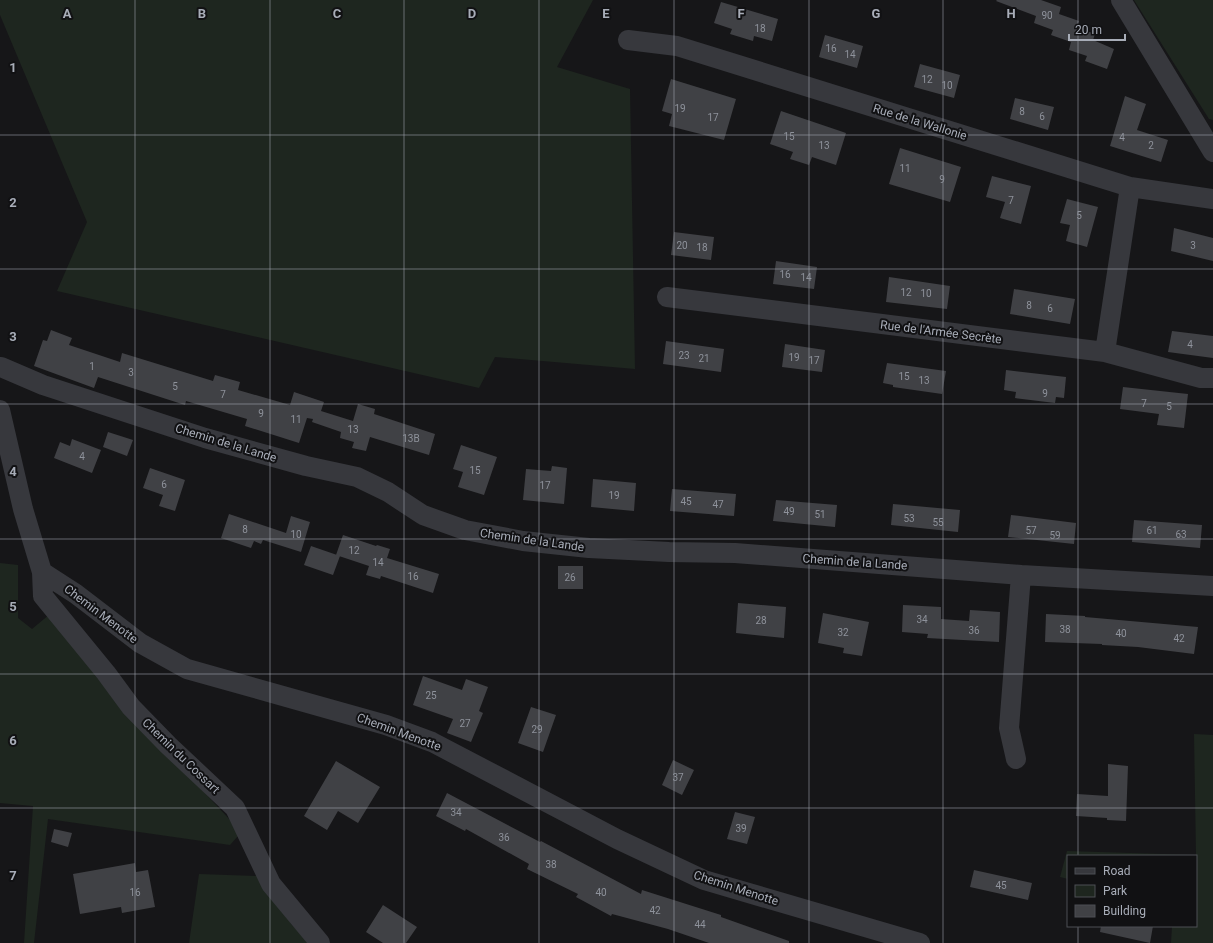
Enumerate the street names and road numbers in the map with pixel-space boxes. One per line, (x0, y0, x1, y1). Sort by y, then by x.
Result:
street label: Rue de la Wallonie (871, 101, 969, 143)
street label: Rue de l'Armée Secrète (879, 318, 1003, 346)
street label: Chemin de la Lande (174, 421, 278, 465)
street label: Chemin de la Lande (479, 526, 585, 554)
street label: Chemin de la Lande (802, 551, 908, 573)
street label: Chemin Menotte (62, 582, 140, 646)
street label: Chemin Menotte (355, 710, 443, 754)
street label: Chemin du Cossart (139, 716, 223, 797)
street label: Chemin Menotte (692, 868, 780, 908)

